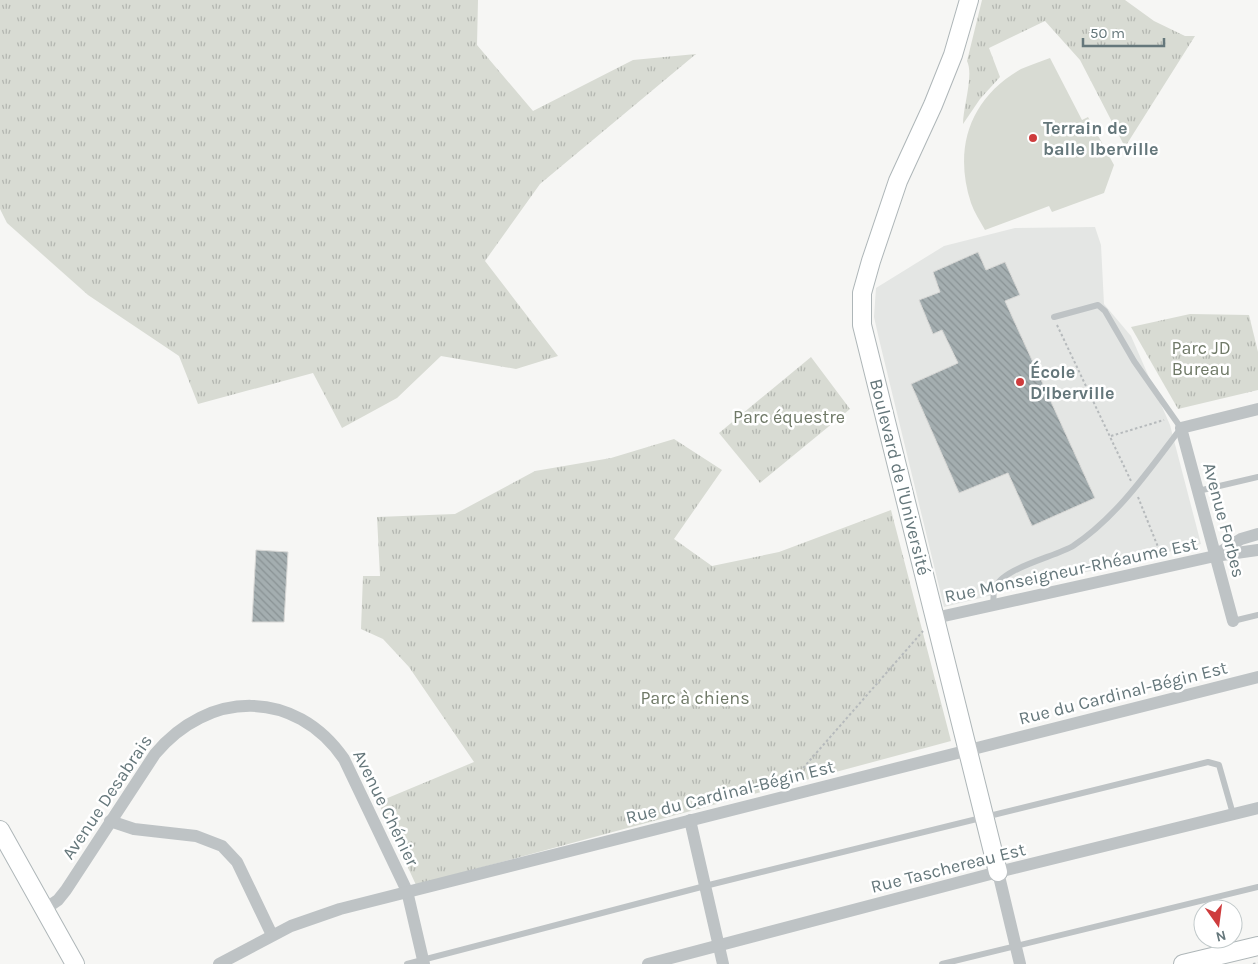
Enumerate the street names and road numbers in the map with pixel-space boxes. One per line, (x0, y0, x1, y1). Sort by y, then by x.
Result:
street label: Boulevard de l'Université (865, 376, 935, 578)
street label: Avenue Forbes (1198, 460, 1250, 580)
street label: Rue Monseigneur-Rhéaume Est (943, 532, 1200, 608)
street label: Rue du Cardinal-Bégin Est (1016, 656, 1230, 730)
street label: Avenue Desabrais (57, 730, 157, 864)
street label: Avenue Chénier (348, 746, 424, 870)
street label: Rue du Cardinal-Bégin Est (623, 755, 837, 829)
street label: Rue Taschereau Est (868, 838, 1028, 898)

